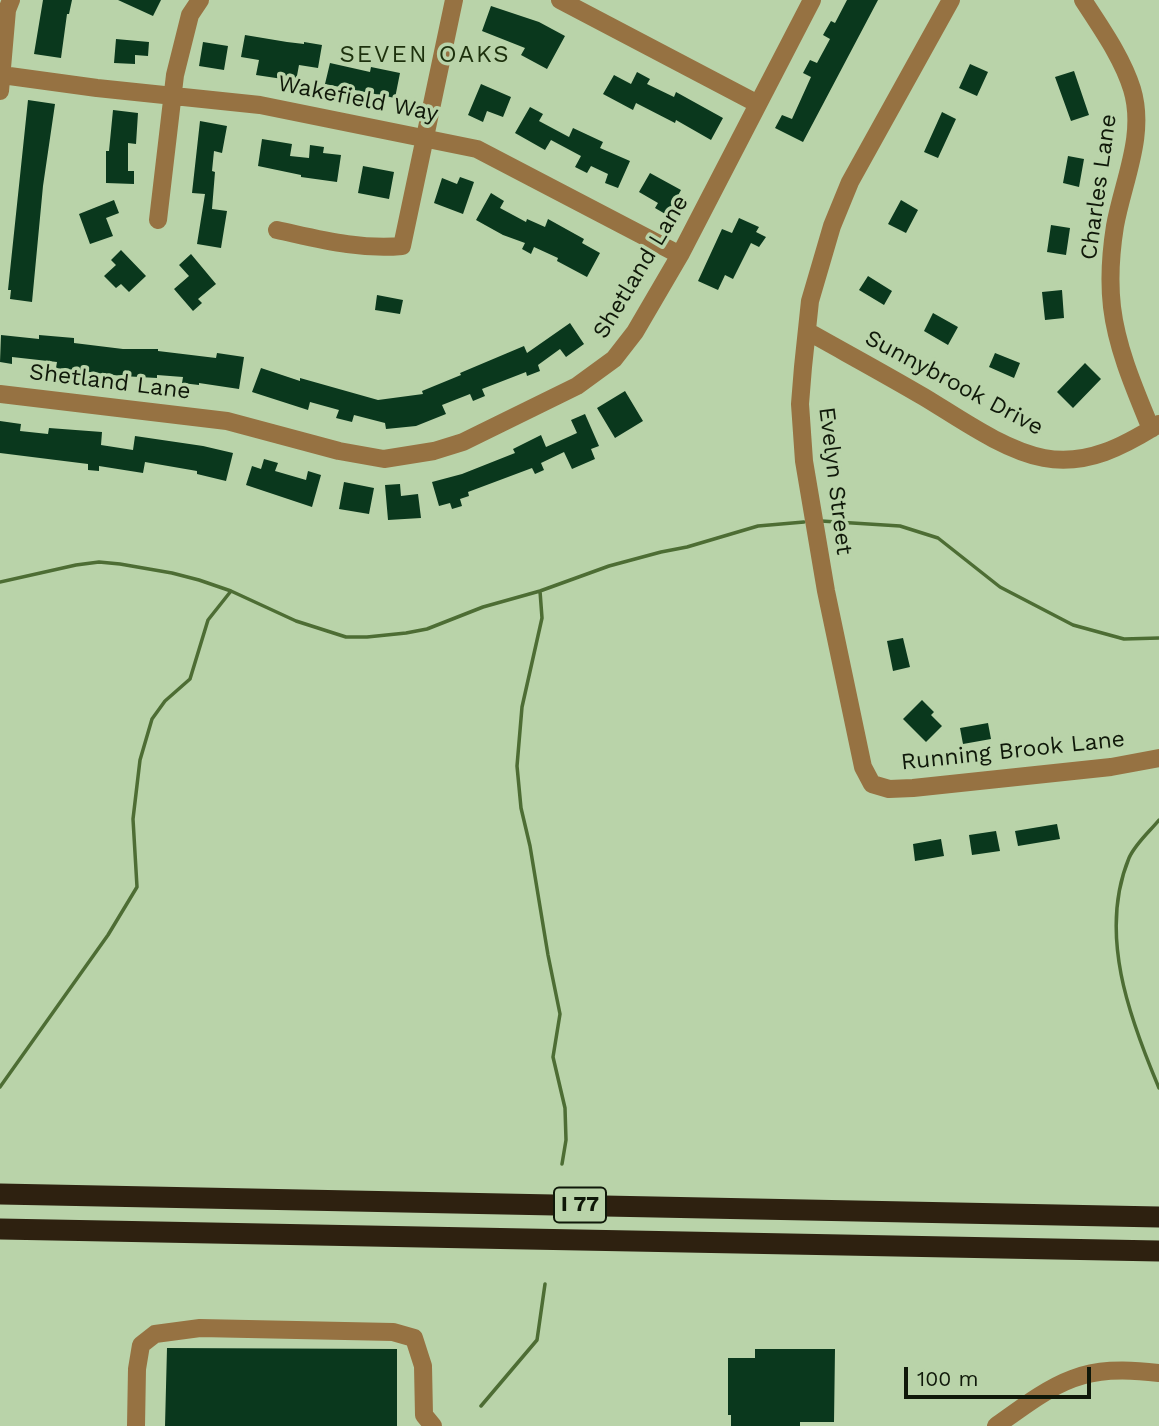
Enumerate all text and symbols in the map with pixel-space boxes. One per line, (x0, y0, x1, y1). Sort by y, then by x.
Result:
district label: SEVEN OAKS (341, 41, 509, 69)
street label: Wakefield Way (275, 70, 441, 128)
street label: Charles Lane (1075, 112, 1123, 262)
street label: Shetland Lane (587, 190, 695, 344)
street label: Sunnybrook Drive (860, 324, 1048, 442)
street label: Shetland Lane (28, 358, 192, 406)
street label: Evelyn Street (812, 405, 858, 557)
street label: Running Brook Lane (900, 726, 1126, 776)
road number: I 77 (554, 1188, 606, 1222)
scale bar (907, 1352, 1094, 1396)
text: 100 m (917, 1366, 979, 1391)

